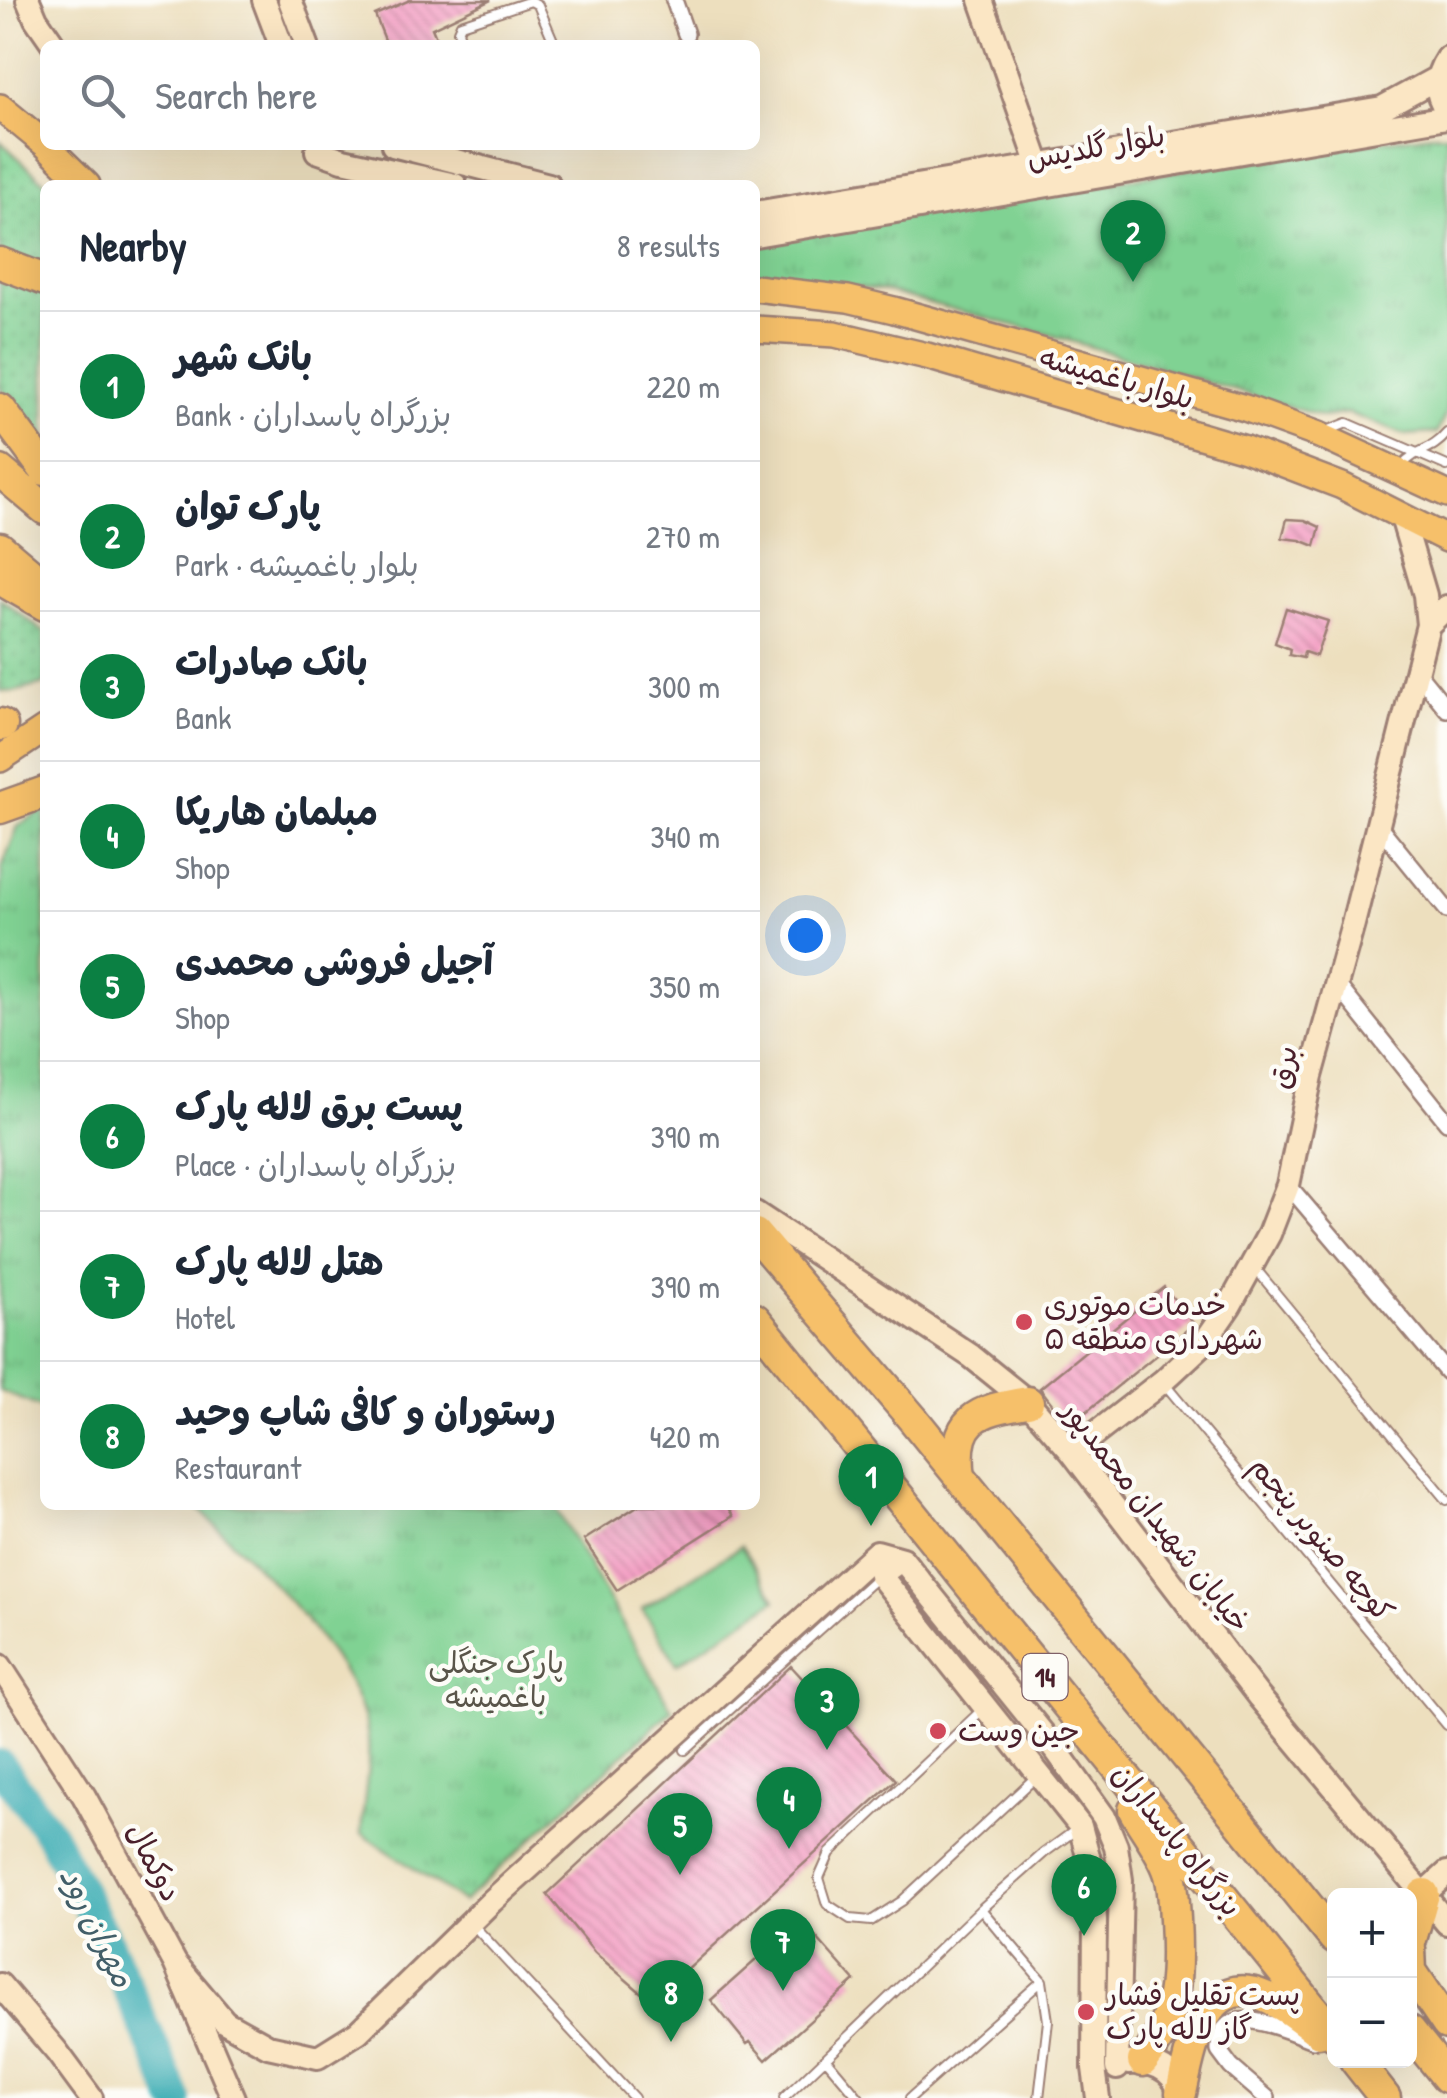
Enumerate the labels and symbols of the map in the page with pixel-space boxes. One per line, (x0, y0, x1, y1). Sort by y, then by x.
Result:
street label: بلوار گلدیس (1024, 114, 1168, 178)
pin: 2 (1100, 200, 1166, 282)
street label: بلوار باغمیشه (1036, 336, 1199, 418)
your location (780, 910, 831, 961)
street label: برق (1258, 1041, 1306, 1092)
place label: خدمات موتوری شهرداری منطقه ۵ (1044, 1284, 1263, 1358)
marker: خدمات موتوری شهرداری منطقه ۵ (1013, 1311, 1035, 1333)
street label: خیابان شهیدان محمدپور (1053, 1390, 1260, 1640)
pin: 1 (838, 1444, 904, 1526)
street label: کوچه صنوبر پنجم (1239, 1447, 1404, 1632)
park label: پارک جنگلی باغمیشه (428, 1642, 564, 1716)
road number: 14 (1022, 1654, 1068, 1700)
pin: 3 (794, 1668, 860, 1750)
place label: جین وست (958, 1710, 1080, 1750)
marker: جین وست (927, 1720, 949, 1742)
street label: بزرگراه پاسداران (1104, 1754, 1252, 1924)
pin: 4 (756, 1766, 822, 1849)
pin: 5 (648, 1792, 712, 1875)
street label: دوکمال (118, 1815, 192, 1908)
pin: 6 (1052, 1854, 1116, 1936)
water label: مهران رود (50, 1860, 145, 1994)
pin: 7 (750, 1908, 816, 1991)
pin: 8 (638, 1960, 704, 2042)
place label: پست تقلیل فشار گاز لاله پارک (1103, 1974, 1300, 2048)
marker: پست تقلیل فشار گاز لاله پارک (1075, 2001, 1097, 2023)

